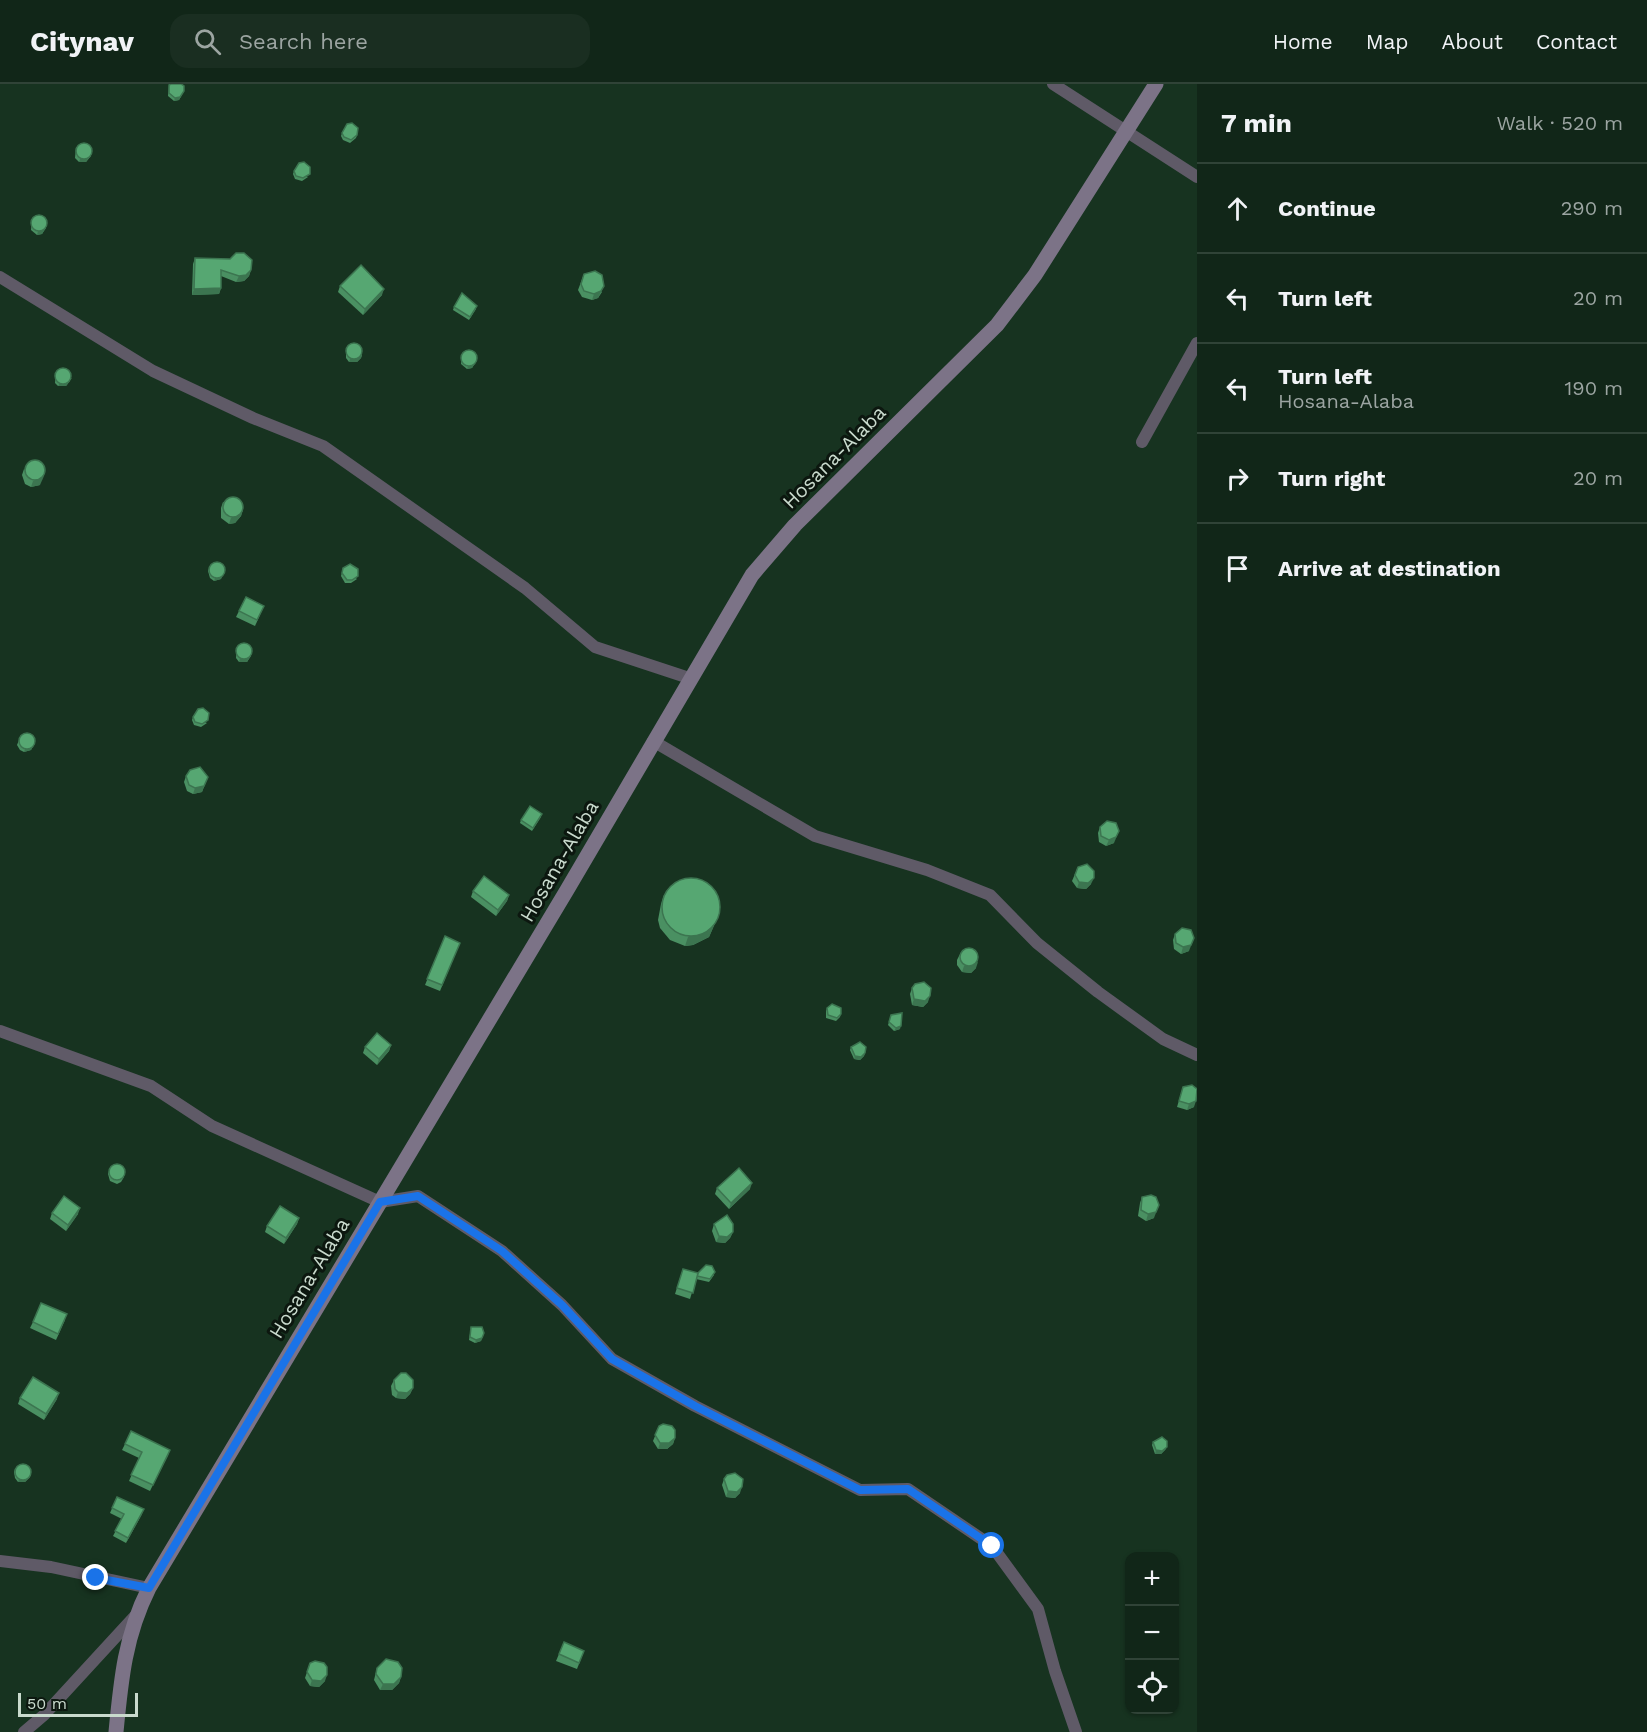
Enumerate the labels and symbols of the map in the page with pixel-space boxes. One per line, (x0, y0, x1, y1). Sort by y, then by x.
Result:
street label: Hosana-Alaba (777, 400, 891, 514)
street label: Hosana-Alaba (515, 796, 603, 926)
street label: Hosana-Alaba (264, 1214, 354, 1342)
route start (978, 1532, 1004, 1558)
route end (82, 1564, 108, 1590)
scale bar (18, 1690, 138, 1718)

